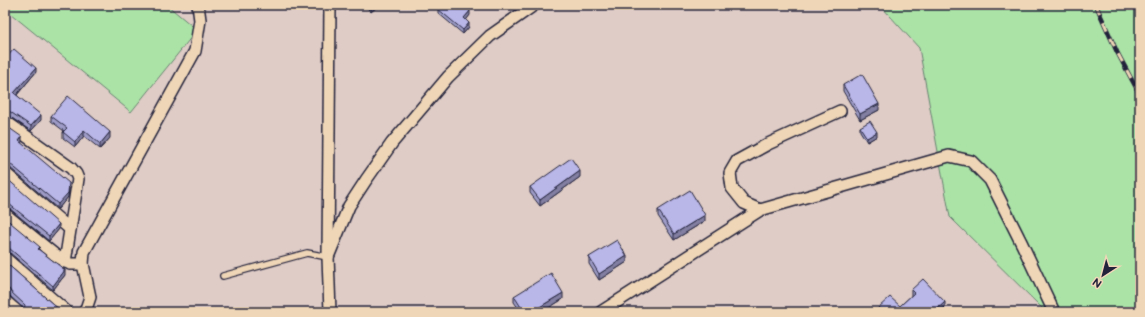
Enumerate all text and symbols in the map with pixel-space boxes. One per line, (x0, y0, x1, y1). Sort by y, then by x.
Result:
north arrow (1083, 255, 1123, 295)
text: N (1090, 275, 1105, 290)

